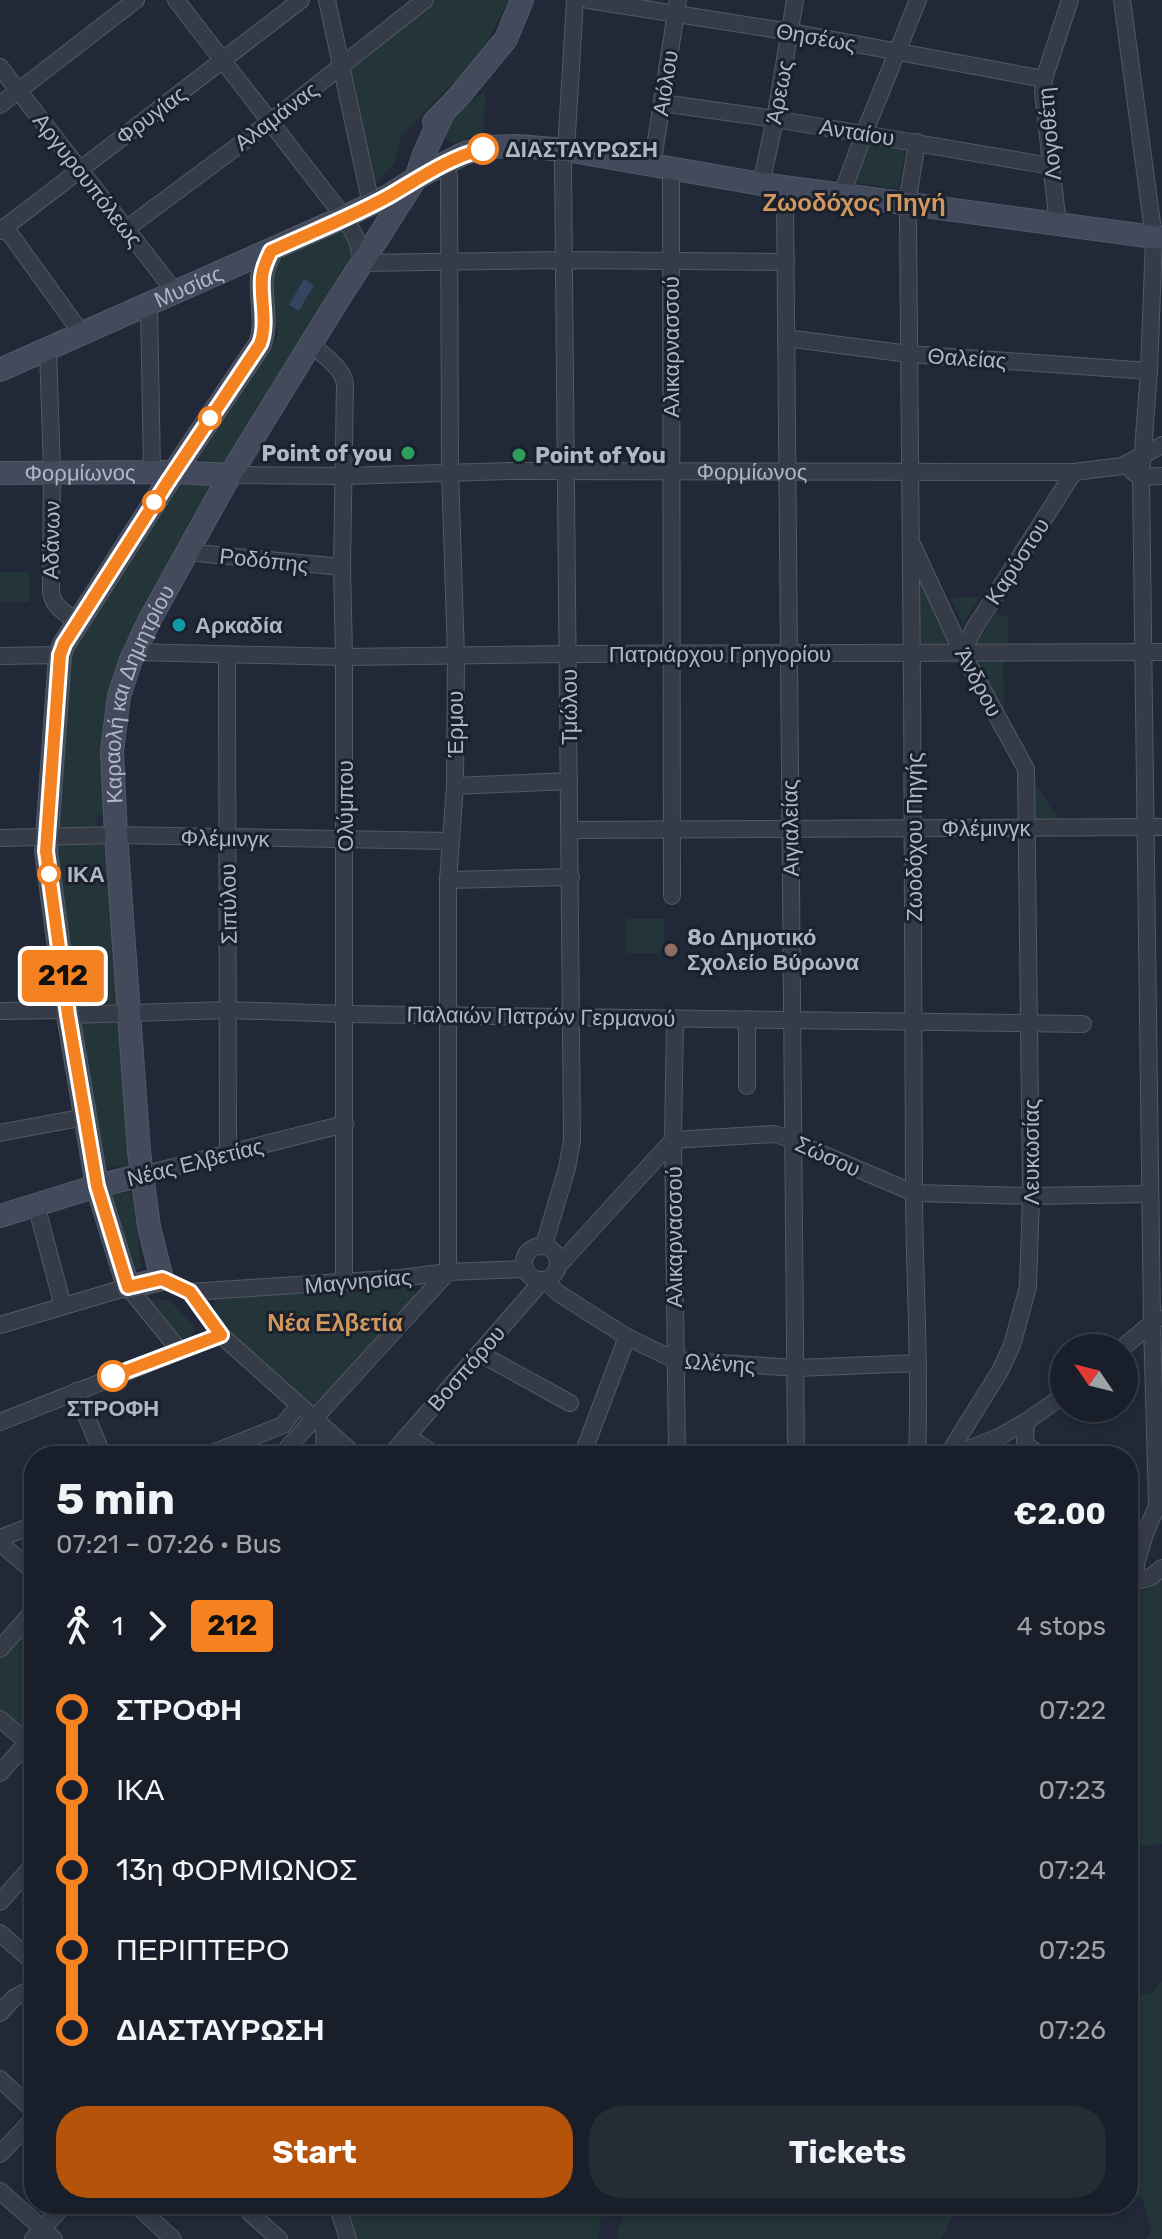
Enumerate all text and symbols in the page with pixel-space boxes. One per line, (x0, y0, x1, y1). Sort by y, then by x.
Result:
street label: Θησέως (774, 17, 858, 58)
street label: Αιόλου (647, 48, 684, 118)
street label: Άρεως (760, 58, 799, 126)
street label: Αλαμάνας (229, 76, 323, 157)
street label: Φρυγίας (111, 80, 192, 151)
street label: Λογοθέτη (1032, 86, 1067, 182)
street label: Αργυρουπόλεως (27, 108, 148, 253)
street label: Ανταίου (818, 113, 896, 152)
marker: ΔΙΑΣΤΑΥΡΩΣΗ (468, 134, 498, 164)
place label: ΔΙΑΣΤΑΥΡΩΣΗ (505, 136, 658, 163)
district label: Ζωοδόχος Πηγή (762, 189, 946, 217)
street label: Μυσίας (150, 260, 227, 314)
street label: Αλικαρνασσού (658, 276, 685, 418)
street label: Θαλείας (927, 342, 1007, 375)
unlabelled marker (199, 407, 221, 429)
place label: Point of you (262, 440, 392, 467)
place label: Point of You (535, 442, 666, 469)
marker: Point of you (399, 444, 417, 462)
marker: Point of You (510, 446, 528, 464)
street label: Φορμίωνος (696, 458, 807, 486)
street label: Φορμίωνος (24, 459, 136, 487)
unlabelled marker (143, 491, 165, 513)
street label: Αδάνων (37, 500, 66, 580)
street label: Καρύστου (979, 513, 1055, 610)
street label: Ροδόπης (218, 542, 310, 579)
street label: Καραολή και Δημητρίου (99, 580, 181, 804)
place label: Αρκαδία (195, 612, 283, 639)
marker: Αρκαδία (170, 616, 188, 634)
street label: Πατριάρχου Γρηγορίου (609, 641, 831, 668)
street label: Άνδρου (949, 643, 1008, 721)
street label: Τμώλου (556, 669, 583, 745)
street label: Έρμου (442, 691, 469, 758)
street label: Ζωοδόχου Πηγής (901, 752, 928, 922)
street label: Ολύμπου (332, 760, 359, 852)
street label: Αιγιαλείας (776, 779, 805, 877)
street label: Φλέμινγκ (942, 815, 1031, 842)
street label: Φλέμινγκ (180, 824, 271, 853)
place label: ΙΚΑ (67, 861, 105, 888)
marker: ΙΚΑ (38, 863, 60, 885)
street label: Σιπύλου (214, 863, 243, 945)
place label: 8ο Δημοτικό Σχολείο Βύρωνα (687, 924, 860, 976)
marker: 8ο Δημοτικό Σχολείο Βύρωνα (662, 941, 680, 959)
line badge: 212 (17, 950, 109, 1002)
text: 212 (38, 959, 88, 992)
street label: Παλαιών Πατρών Γερμανού (406, 1001, 676, 1032)
street label: Λευκωσίας (1018, 1099, 1045, 1205)
street label: Σώσου (791, 1130, 865, 1183)
street label: Νέας Ελβετίας (124, 1133, 266, 1192)
street label: Αλικαρνασσού (661, 1166, 688, 1308)
street label: Μαγνησίας (304, 1263, 413, 1300)
district label: Νέα Ελβετία (267, 1309, 403, 1337)
street label: Βοσπόρου (422, 1320, 511, 1417)
north arrow (1050, 1334, 1138, 1422)
map controls (1050, 1334, 1138, 1422)
street label: Ωλένης (684, 1348, 756, 1379)
marker: ΣΤΡΟΦΗ (98, 1361, 128, 1391)
place label: ΣΤΡΟΦΗ (67, 1395, 159, 1422)
text: 5 min (56, 1473, 175, 1525)
text: €2.00 (1014, 1496, 1106, 1532)
text: 07:21 – 07:26 · Bus (56, 1529, 282, 1560)
icon: walk (56, 1604, 100, 1648)
icon: forward (135, 1604, 179, 1648)
text: 212 (207, 1609, 257, 1642)
text: 1 (112, 1611, 123, 1642)
text: 4 stops (1016, 1611, 1106, 1642)
text: ΣΤΡΟΦΗ (116, 1692, 242, 1728)
text: 07:22 (1039, 1695, 1106, 1726)
text: ΙΚΑ (116, 1772, 164, 1808)
text: 07:23 (1039, 1775, 1106, 1806)
text: 13η ΦΟΡΜΙΩΝΟΣ (116, 1852, 357, 1888)
text: 07:24 (1038, 1855, 1106, 1886)
text: ΠΕΡΙΠΤΕΡΟ (116, 1932, 289, 1968)
text: 07:25 (1039, 1935, 1106, 1966)
text: ΔΙΑΣΤΑΥΡΩΣΗ (116, 2012, 324, 2048)
text: 07:26 (1039, 2015, 1106, 2046)
button: Start (56, 2106, 573, 2198)
button: Tickets (589, 2106, 1106, 2198)

